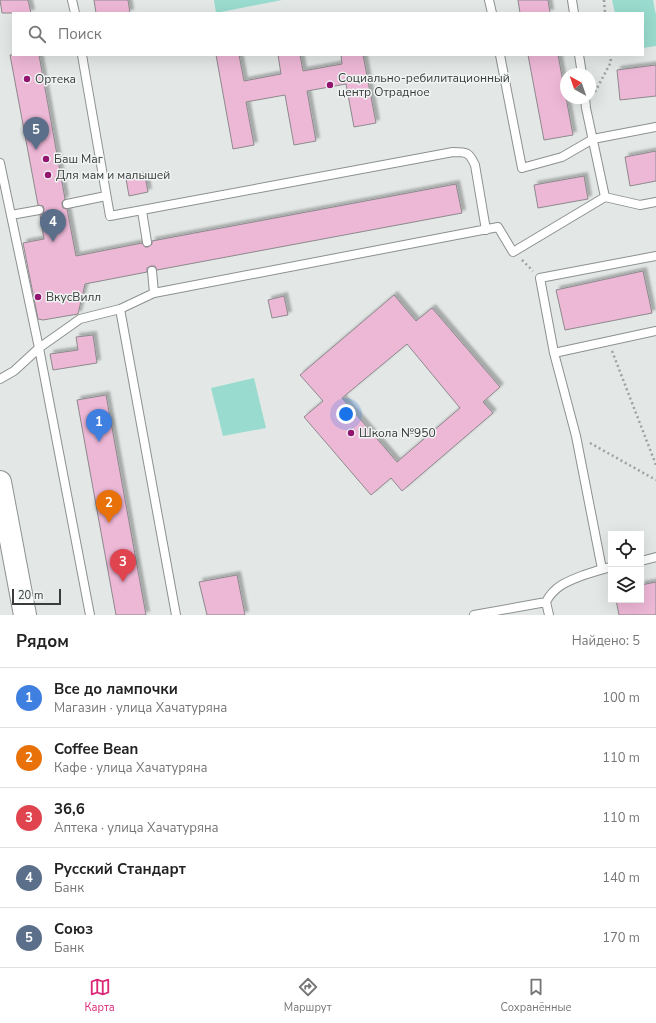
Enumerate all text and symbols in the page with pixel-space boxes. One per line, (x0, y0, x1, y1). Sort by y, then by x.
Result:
search box (12, 12, 644, 56)
icon: search (26, 23, 48, 45)
text: Поиск (58, 24, 102, 44)
north arrow (560, 68, 596, 104)
place label: Социально-ребилитационный центр Отрадное (338, 70, 510, 100)
place label: Ортека (35, 71, 76, 87)
marker: Ортека (22, 74, 32, 84)
marker: Социально-ребилитационный центр Отрадное (325, 80, 335, 90)
pin: 5 (23, 117, 49, 150)
place label: Баш Маг (54, 151, 104, 167)
marker: Баш Маг (41, 154, 51, 164)
place label: Для мам и малышей (56, 167, 170, 183)
marker: Для мам и малышей (43, 170, 53, 180)
pin: 4 (40, 209, 66, 242)
place label: ВкусВилл (46, 289, 101, 305)
marker: ВкусВилл (33, 292, 43, 302)
your location (336, 404, 356, 424)
pin: 1 (86, 409, 112, 442)
place label: Школа №950 (359, 425, 436, 441)
marker: Школа №950 (346, 428, 356, 438)
pin: 2 (96, 490, 122, 523)
map controls (608, 531, 644, 603)
button: locate (608, 531, 644, 567)
pin: 3 (110, 549, 136, 582)
button: layers (608, 567, 644, 603)
scale bar (12, 587, 61, 606)
text: 20 m (18, 588, 43, 603)
text: Рядом (16, 630, 69, 653)
text: Найдено: 5 (572, 632, 640, 650)
text: Все до лампочки (54, 679, 178, 699)
text: 1 (25, 689, 33, 707)
text: 100 m (602, 689, 640, 707)
text: Магазин · улица Хачатуряна (54, 699, 227, 717)
text: Coffee Bean (54, 739, 138, 759)
text: 2 (25, 749, 33, 767)
text: 110 m (602, 749, 640, 767)
text: Кафе · улица Хачатуряна (54, 759, 208, 777)
text: 36,6 (54, 799, 85, 819)
text: 3 (25, 809, 33, 827)
text: 110 m (602, 809, 640, 827)
text: Аптека · улица Хачатуряна (54, 819, 219, 837)
text: Русский Стандарт (54, 859, 186, 879)
text: 4 (25, 869, 33, 887)
text: 140 m (602, 869, 640, 887)
text: Банк (54, 879, 84, 897)
text: Союз (54, 919, 93, 939)
text: 5 (25, 929, 33, 947)
text: 170 m (602, 929, 640, 947)
text: Банк (54, 939, 84, 957)
tab: Карта (84, 976, 115, 1015)
tab: Маршрут (284, 976, 332, 1015)
tab: Сохранённые (500, 976, 572, 1015)

